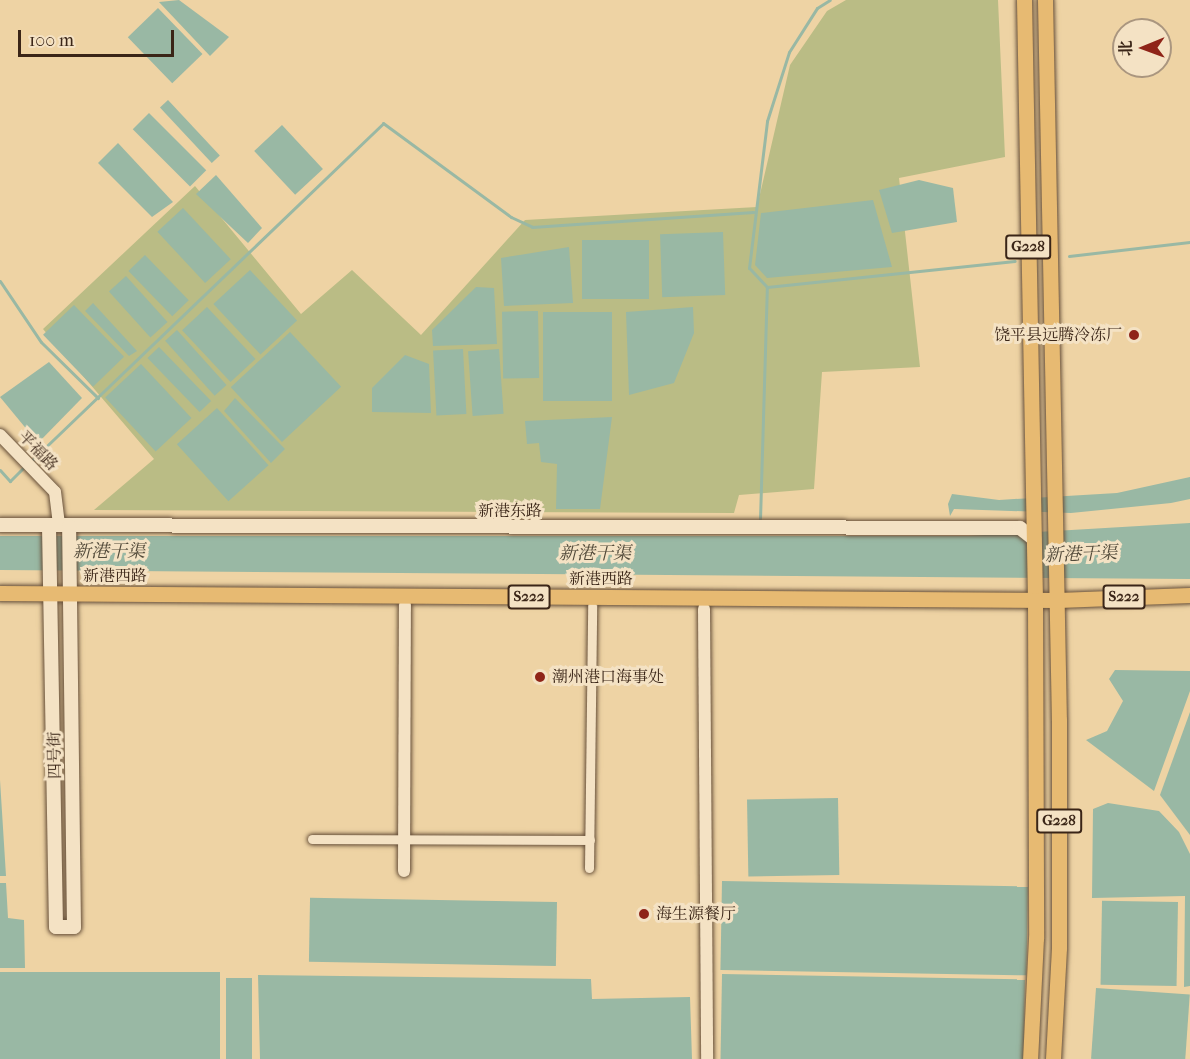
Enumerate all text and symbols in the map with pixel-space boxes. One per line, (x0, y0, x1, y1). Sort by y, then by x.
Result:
scale bar (21, 18, 177, 56)
north arrow (1112, 18, 1172, 78)
text: 100 m (29, 30, 74, 51)
text: 北 (1116, 40, 1135, 56)
road number: G228 (1004, 235, 1052, 259)
place label: 饶平县远腾冷冻厂 (994, 325, 1122, 345)
marker: 饶平县远腾冷冻厂 (1127, 328, 1141, 342)
street label: 平福路 (14, 427, 62, 475)
street label: 新港东路 (478, 501, 542, 521)
water label: 新港干渠 (73, 541, 145, 563)
water label: 新港干渠 (559, 543, 631, 565)
water label: 新港干渠 (1045, 543, 1117, 567)
street label: 新港西路 (83, 566, 147, 586)
street label: 新港西路 (569, 569, 633, 589)
road number: S222 (506, 585, 552, 609)
road number: S222 (1102, 585, 1146, 609)
place label: 潮州港口海事处 (552, 667, 664, 687)
marker: 潮州港口海事处 (533, 670, 547, 684)
street label: 四号街 (45, 731, 65, 779)
road number: G228 (1035, 809, 1083, 833)
place label: 海生源餐厅 (656, 904, 736, 924)
marker: 海生源餐厅 (637, 907, 651, 921)

